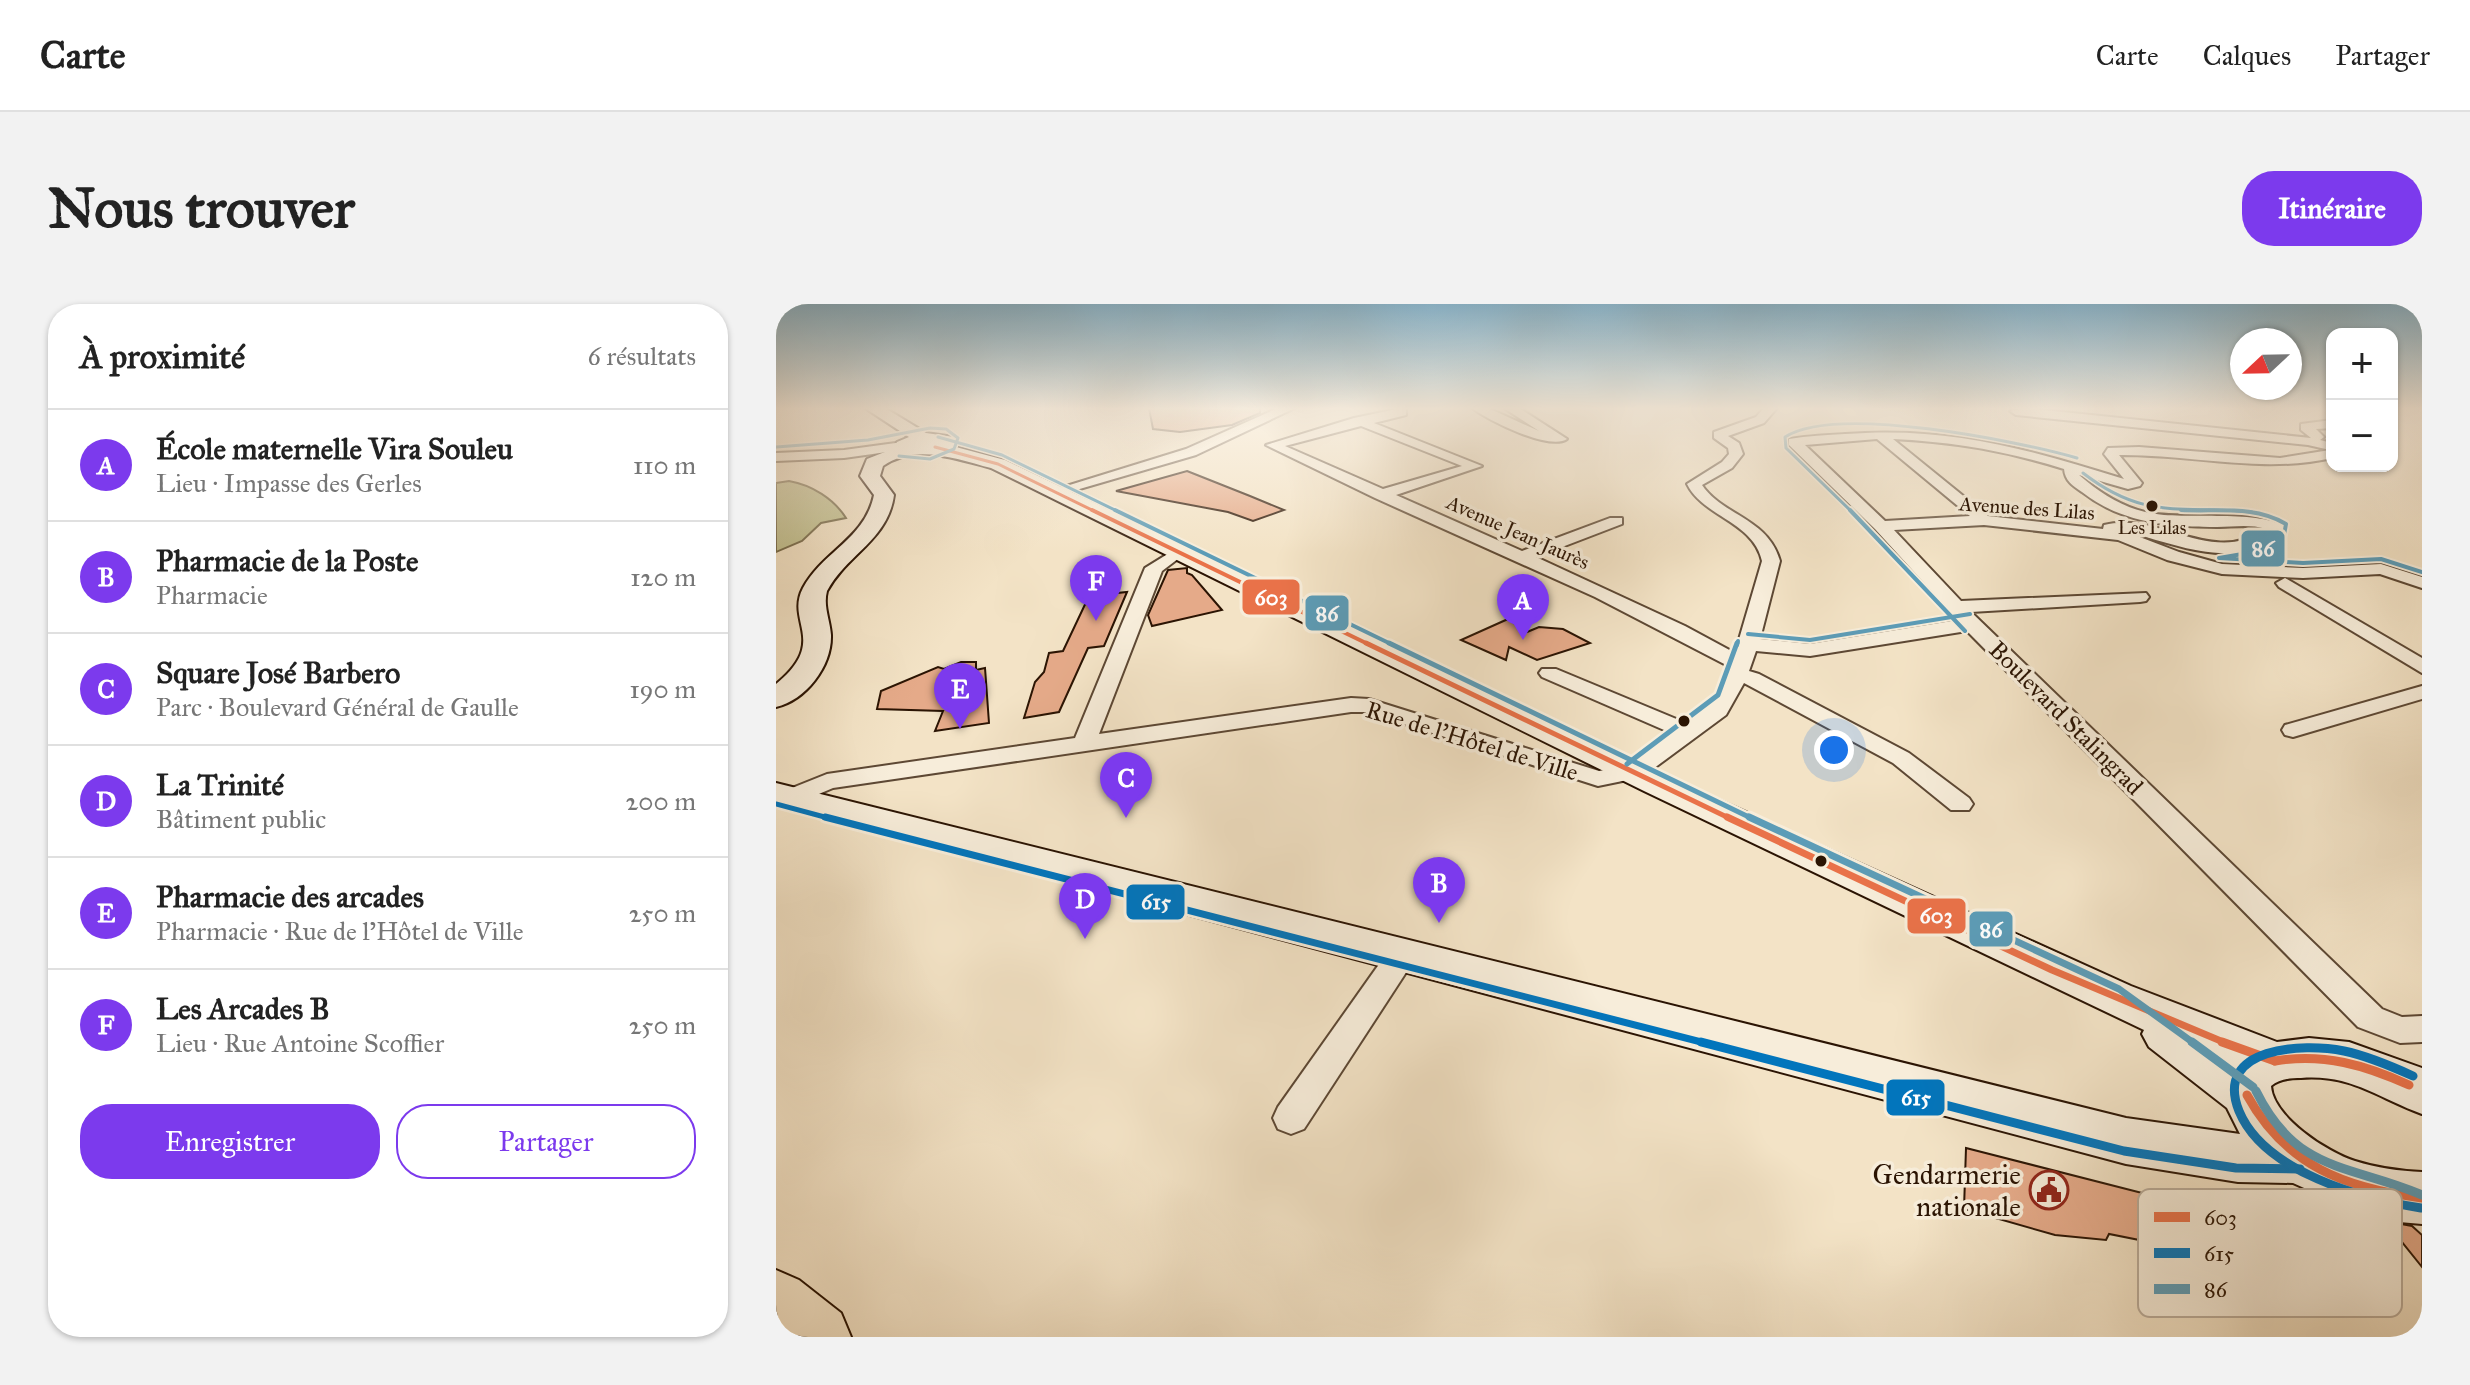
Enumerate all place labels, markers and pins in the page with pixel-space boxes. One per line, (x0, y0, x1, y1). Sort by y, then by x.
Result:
marker: Les Lilas (2144, 498, 2160, 514)
place label: Les Lilas (2118, 517, 2186, 539)
pin: F (1070, 555, 1122, 621)
pin: A (1497, 574, 1549, 640)
pin: E (934, 663, 986, 729)
unlabelled marker (1676, 713, 1692, 729)
pin: C (1100, 752, 1152, 818)
unlabelled marker (1813, 853, 1829, 869)
pin: B (1413, 857, 1465, 923)
pin: D (1059, 873, 1111, 939)
place label: Gendarmerie nationale (1873, 1157, 2021, 1224)
public building icon: Gendarmerie nationale (2028, 1169, 2070, 1211)

